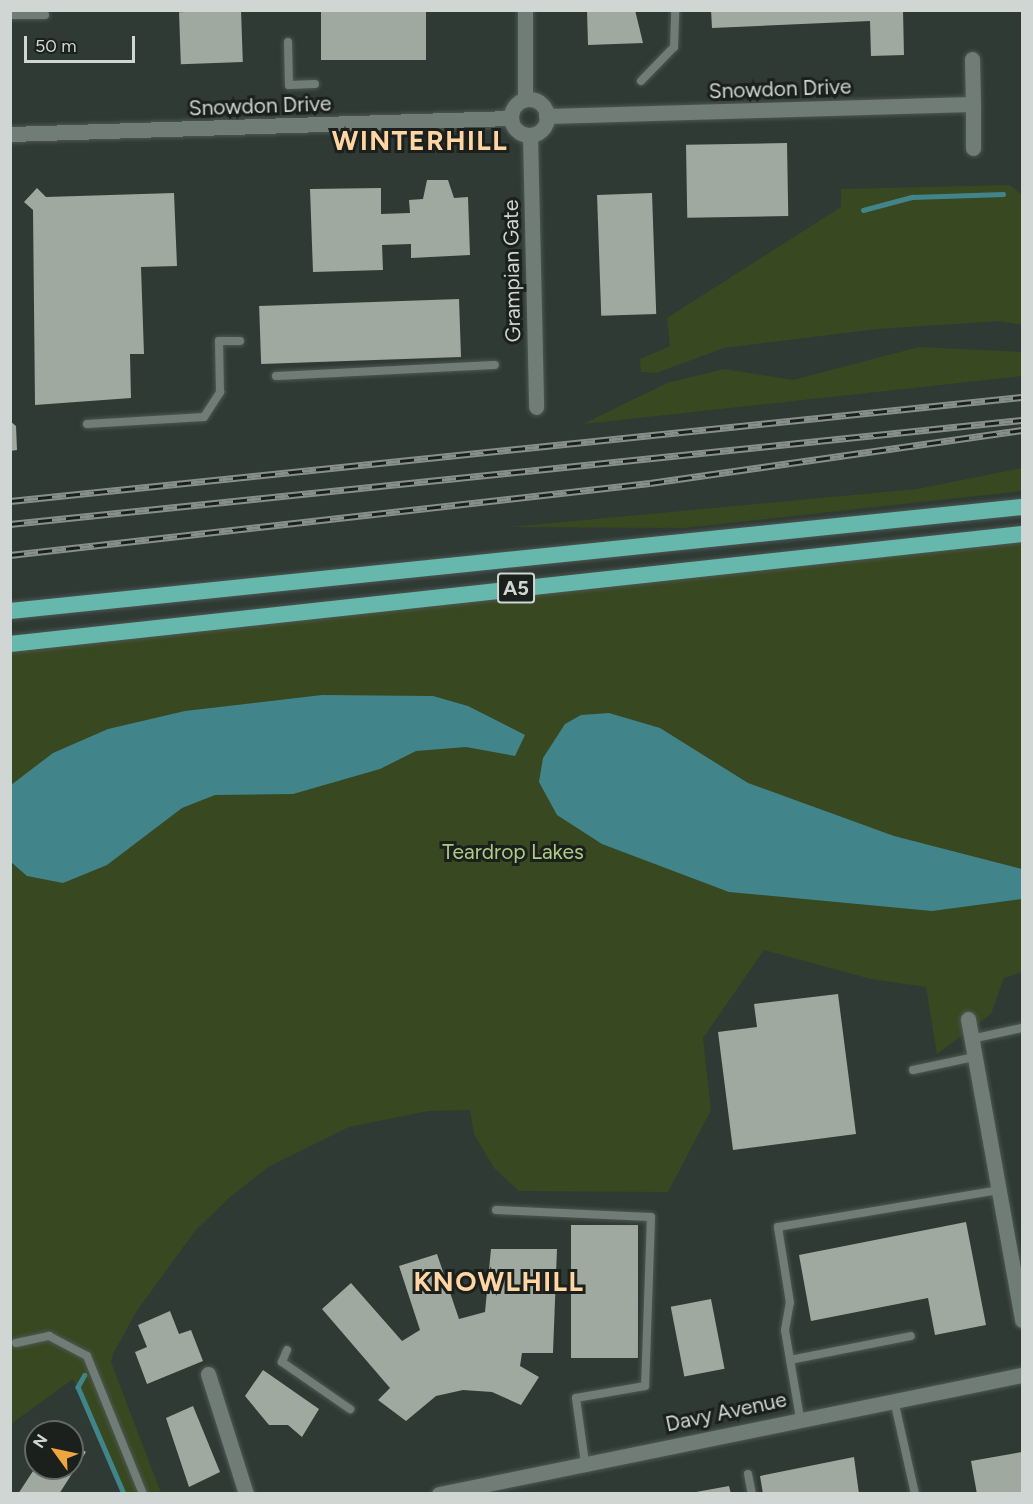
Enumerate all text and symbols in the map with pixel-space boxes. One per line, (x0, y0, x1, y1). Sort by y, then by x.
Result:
scale bar (27, 24, 138, 62)
text: 50 m (35, 35, 77, 57)
street label: Snowdon Drive (708, 74, 852, 104)
street label: Snowdon Drive (188, 91, 332, 121)
district label: WINTERHILL (332, 125, 508, 157)
street label: Grampian Gate (498, 200, 526, 342)
road number: A5 (496, 571, 536, 605)
park label: Teardrop Lakes (442, 839, 584, 865)
district label: KNOWLHILL (413, 1266, 585, 1298)
street label: Davy Avenue (663, 1387, 789, 1437)
north arrow (24, 1420, 84, 1480)
text: N (29, 1431, 51, 1451)

